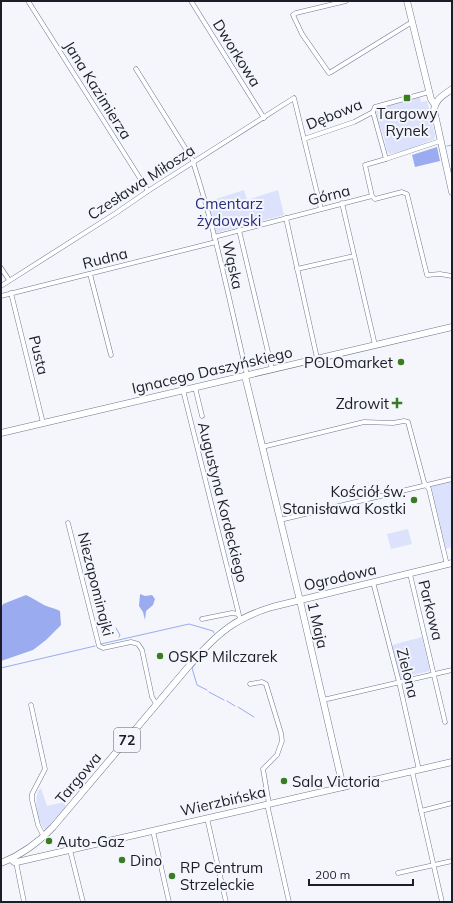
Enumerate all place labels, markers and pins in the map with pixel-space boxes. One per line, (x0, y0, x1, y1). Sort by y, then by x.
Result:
marker: Targowy Rynek (402, 93, 412, 103)
place label: Targowy Rynek (377, 104, 437, 140)
place label: POLOmarket (304, 353, 393, 372)
marker: POLOmarket (396, 357, 406, 367)
place label: Zdrowit (336, 394, 389, 413)
marker: Zdrowit (392, 398, 402, 408)
place label: Kościół św. Stanisława Kostki (283, 482, 406, 518)
marker: Kościół św. Stanisława Kostki (409, 495, 419, 505)
place label: OSKP Milczarek (168, 647, 278, 666)
marker: OSKP Milczarek (155, 651, 165, 661)
place label: Sala Victoria (292, 772, 380, 791)
marker: Sala Victoria (279, 776, 289, 786)
place label: Auto-Gaz (57, 832, 125, 851)
marker: Auto-Gaz (44, 836, 54, 846)
place label: Dino (130, 851, 162, 870)
marker: Dino (117, 855, 127, 865)
place label: RP Centrum Strzeleckie (180, 858, 263, 894)
marker: RP Centrum Strzeleckie (167, 871, 177, 881)

